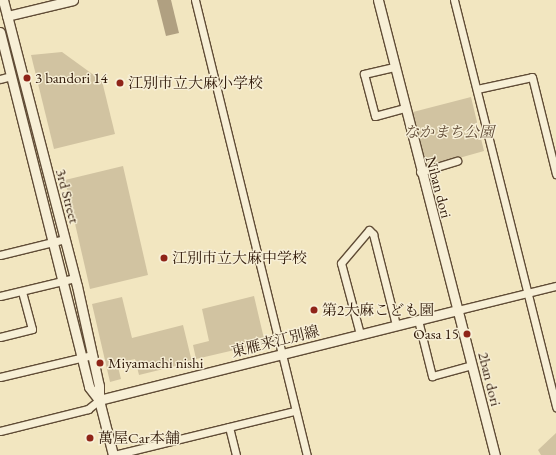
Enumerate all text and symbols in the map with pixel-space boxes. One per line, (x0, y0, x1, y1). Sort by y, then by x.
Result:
place label: 3 bandori 14 (35, 69, 108, 87)
marker: 3 bandori 14 (22, 73, 32, 83)
place label: 江別市立大麻小学校 (128, 74, 263, 92)
marker: 江別市立大麻小学校 (115, 78, 125, 88)
park label: なかまち公園 (404, 123, 494, 141)
street label: Niban dori (422, 154, 456, 220)
street label: 3rd Street (52, 167, 84, 225)
place label: 江別市立大麻中学校 (172, 249, 307, 267)
marker: 江別市立大麻中学校 (159, 253, 169, 263)
place label: 第2大麻こども園 (322, 301, 434, 319)
marker: 第2大麻こども園 (309, 305, 319, 315)
street label: 東雁来江別線 (229, 321, 321, 361)
place label: Oasa 15 (413, 325, 459, 343)
marker: Oasa 15 (462, 329, 472, 339)
street label: 2ban dori (475, 350, 505, 408)
place label: Miyamachi nishi (108, 354, 204, 372)
marker: Miyamachi nishi (95, 358, 105, 368)
place label: 萬屋Car本舗 (98, 429, 180, 447)
marker: 萬屋Car本舗 (85, 433, 95, 443)

